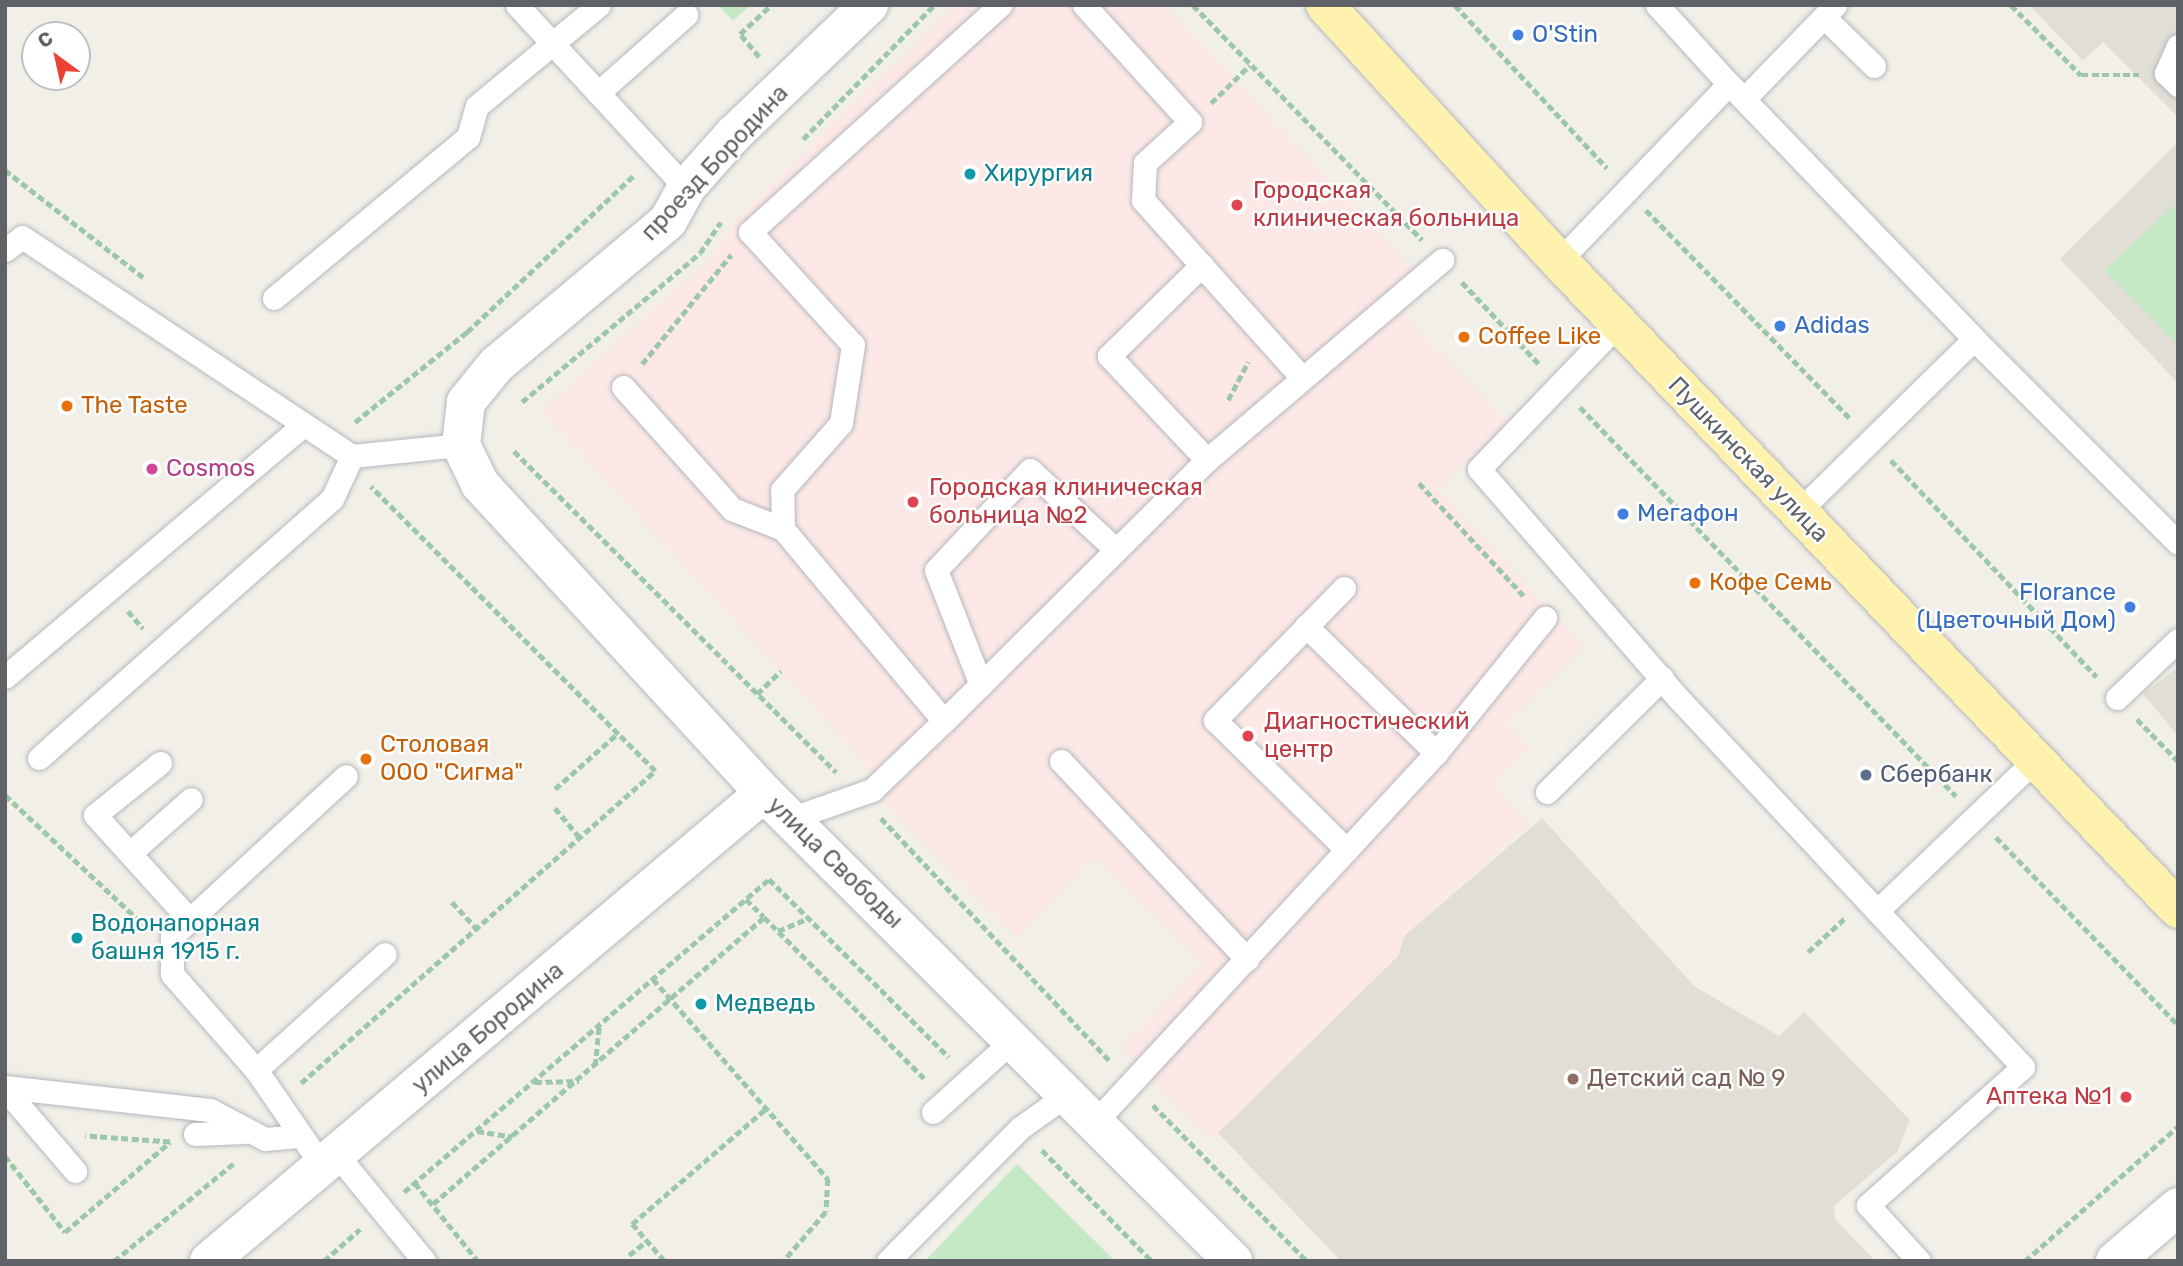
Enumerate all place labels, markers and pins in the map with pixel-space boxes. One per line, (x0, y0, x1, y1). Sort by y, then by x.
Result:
place label: O'Stin (1532, 21, 1598, 49)
marker: O'Stin (1510, 27, 1526, 43)
place label: Хирургия (984, 160, 1093, 188)
marker: Хирургия (962, 166, 978, 182)
place label: Городская клиническая больница (1253, 177, 1519, 233)
marker: Городская клиническая больница (1227, 195, 1247, 215)
place label: Adidas (1794, 312, 1870, 340)
marker: Adidas (1772, 318, 1788, 334)
place label: Coffee Like (1478, 323, 1601, 351)
marker: Coffee Like (1456, 329, 1472, 345)
place label: The Taste (81, 392, 188, 420)
marker: The Taste (59, 398, 75, 414)
place label: Cosmos (166, 455, 255, 483)
marker: Cosmos (144, 461, 160, 477)
place label: Городская клиническая больница №2 (929, 474, 1203, 530)
marker: Городская клиническая больница №2 (903, 492, 923, 512)
place label: Мегафон (1637, 500, 1739, 528)
marker: Мегафон (1615, 506, 1631, 522)
place label: Кофе Семь (1709, 569, 1832, 597)
marker: Кофе Семь (1687, 575, 1703, 591)
place label: Florance (Цветочный Дом) (1918, 579, 2116, 635)
marker: Florance (Цветочный Дом) (2122, 599, 2138, 615)
place label: Диагностический центр (1264, 708, 1470, 764)
marker: Диагностический центр (1238, 726, 1258, 746)
place label: Столовая ООО "Сигма" (380, 731, 523, 787)
marker: Столовая ООО "Сигма" (358, 751, 374, 767)
place label: Сбербанк (1880, 761, 1992, 789)
marker: Сбербанк (1858, 767, 1874, 783)
place label: Водонапорная башня 1915 г. (91, 910, 260, 966)
marker: Водонапорная башня 1915 г. (69, 930, 85, 946)
place label: Медведь (715, 990, 815, 1018)
marker: Медведь (693, 996, 709, 1012)
place label: Детский сад № 9 (1587, 1065, 1786, 1093)
marker: Детский сад № 9 (1565, 1071, 1581, 1087)
place label: Аптека №1 (1986, 1083, 2112, 1111)
marker: Аптека №1 (2118, 1089, 2134, 1105)

